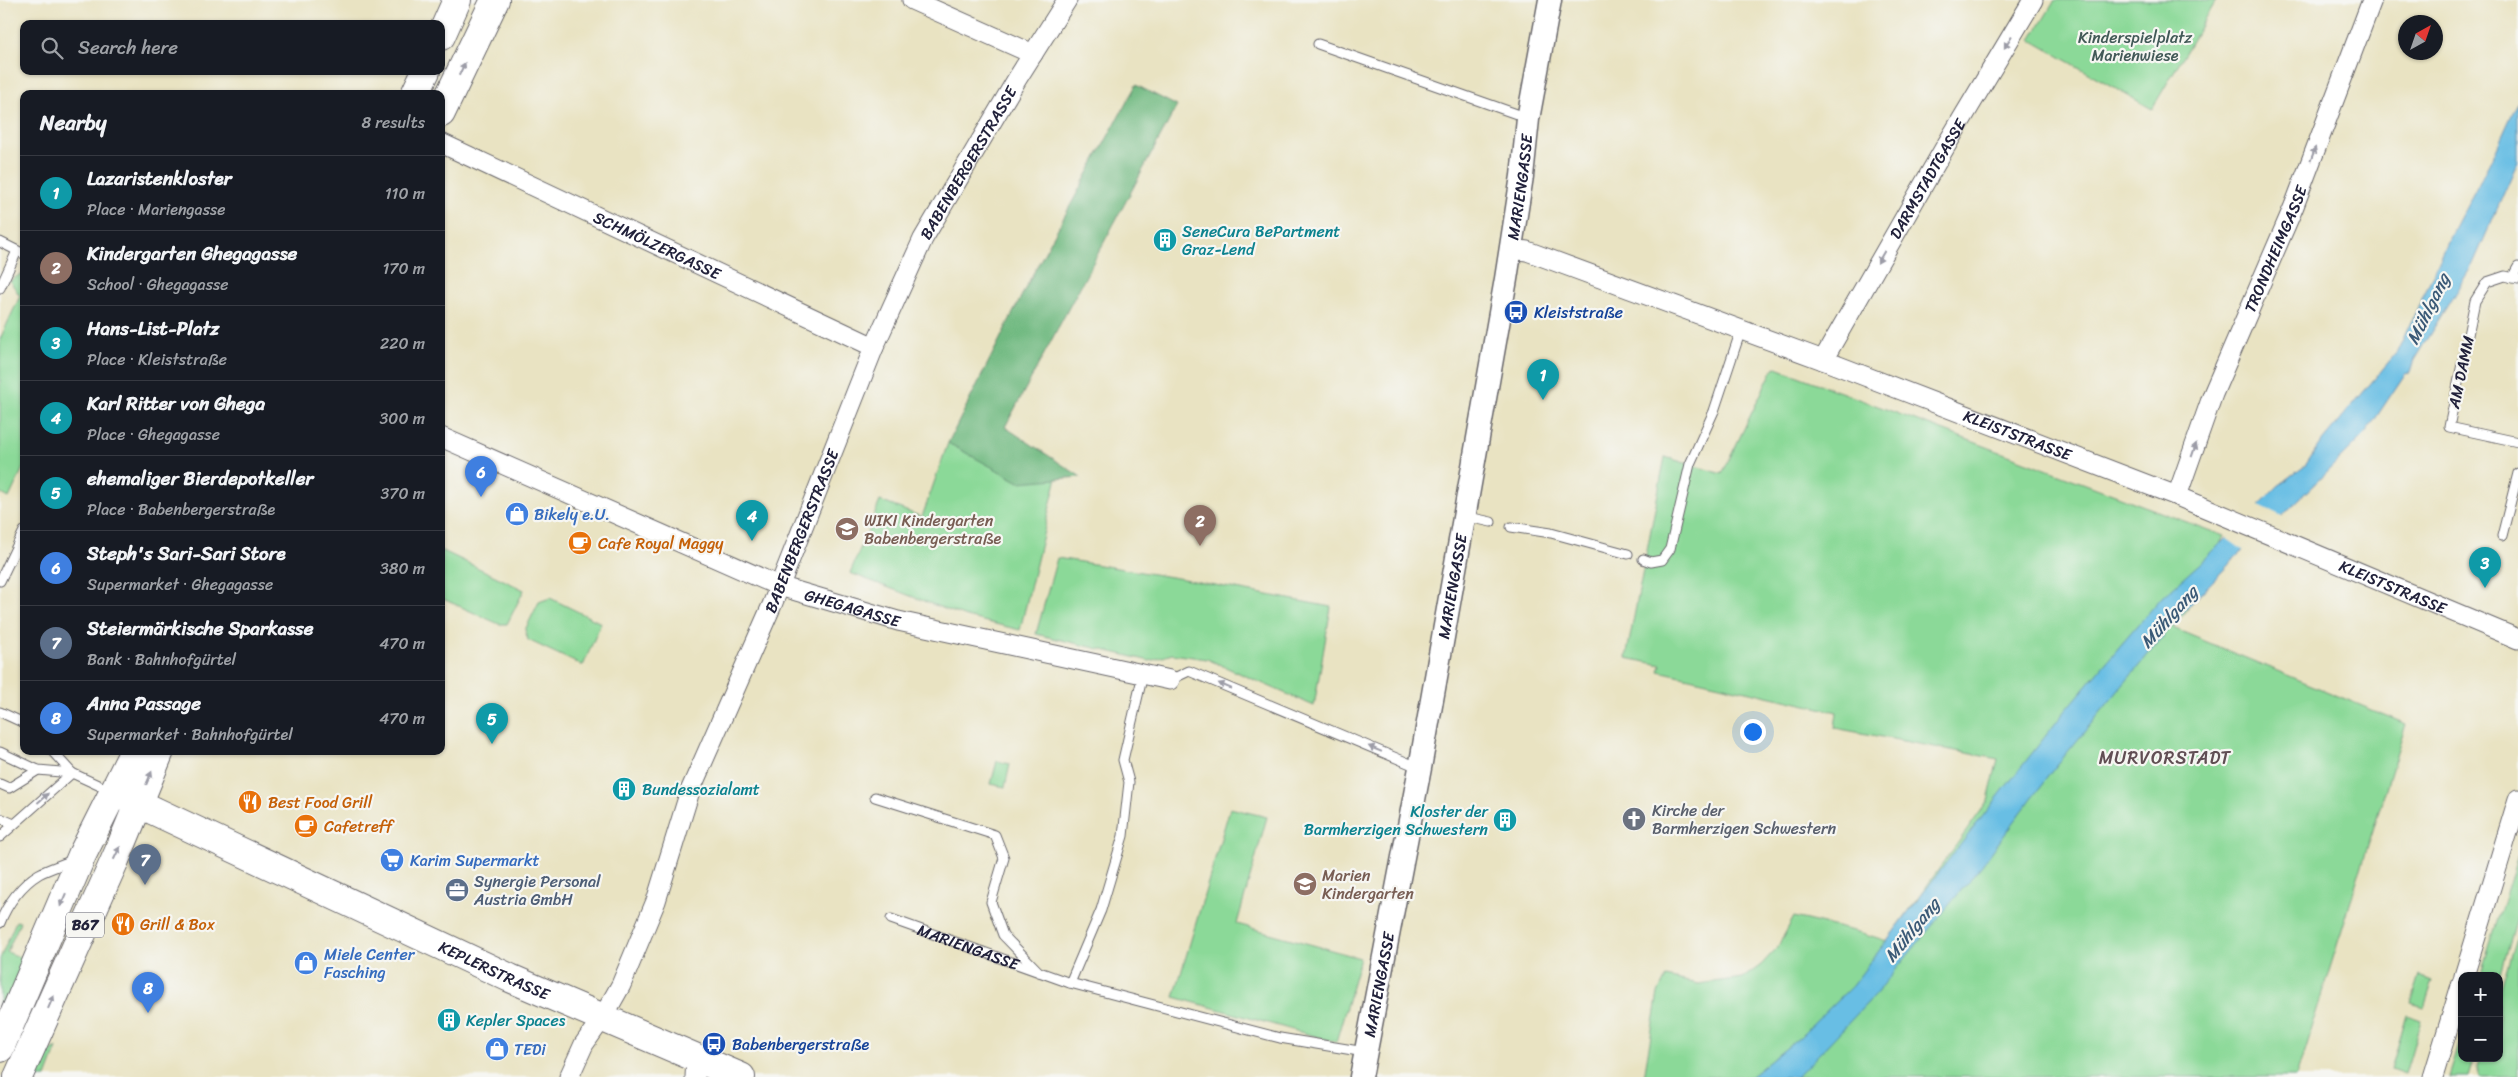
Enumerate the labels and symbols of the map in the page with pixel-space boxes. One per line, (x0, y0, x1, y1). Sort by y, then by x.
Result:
north arrow (2398, 15, 2443, 60)
park label: Kinderspielplatz Marienwiese (2078, 23, 2192, 70)
one-way arrow (2004, 35, 2013, 48)
one-way arrow (458, 62, 466, 76)
street label: BABENBERGERSTRASSE (911, 79, 1025, 245)
street label: DARMSTADTGASSE (1881, 112, 1974, 245)
street label: MARIENGASSE (1498, 132, 1541, 242)
one-way arrow (2309, 146, 2317, 161)
street label: TRONDHEIMGASSE (2235, 180, 2315, 317)
street label: SCHMÖLZERGASSE (589, 202, 727, 288)
place label: SeneCura BePartment Graz-Lend (1182, 217, 1340, 264)
building icon: SeneCura BePartment Graz-Lend (1152, 227, 1178, 253)
one-way arrow (1877, 251, 1886, 264)
water label: Mühlgang (2397, 266, 2460, 350)
place label: Kleiststraße (1534, 298, 1623, 327)
bus stop icon: Kleiststraße (1503, 299, 1529, 325)
street label: AM DAMM (2439, 333, 2483, 412)
pin: 1 (1527, 359, 1559, 400)
street label: KLEISTSTRASSE (1959, 401, 2077, 469)
one-way arrow (2191, 443, 2198, 458)
street label: BABENBERGERSTRASSE (756, 444, 847, 618)
pin: 6 (465, 456, 497, 497)
place label: Bikely e.U. (534, 500, 610, 529)
pin: 4 (736, 500, 768, 541)
shop icon: Bikely e.U. (504, 501, 530, 527)
pin: 2 (1184, 505, 1216, 546)
place label: WIKI Kindergarten Babenbergerstraße (864, 506, 1001, 553)
school or university icon: WIKI Kindergarten Babenbergerstraße (834, 516, 860, 542)
place label: Cafe Royal Maggy (598, 529, 724, 558)
cafe icon: Cafe Royal Maggy (567, 530, 593, 556)
street label: MARIENGASSE (1428, 530, 1476, 641)
pin: 3 (2469, 547, 2501, 588)
street label: KLEISTSTRASSE (2335, 551, 2452, 622)
water label: Mühlgang (2132, 577, 2208, 656)
street label: GHEGAGASSE (801, 580, 905, 636)
one-way arrow (1217, 682, 1232, 690)
pin: 5 (476, 703, 508, 744)
your location (1740, 719, 1766, 745)
district label: MURVORSTADT (2099, 742, 2231, 774)
one-way arrow (1368, 745, 1382, 753)
one-way arrow (146, 771, 154, 785)
place label: Bundessozialamt (642, 775, 760, 804)
building icon: Bundessozialamt (611, 776, 637, 802)
place label: Best Food Grill (268, 788, 373, 817)
restaurant icon: Best Food Grill (237, 789, 263, 815)
one-way arrow (37, 792, 49, 804)
place label: Kirche der Barmherzigen Schwestern (1652, 796, 1837, 843)
place label: Kloster der Barmherzigen Schwestern (1304, 797, 1489, 844)
church icon: Kirche der Barmherzigen Schwestern (1621, 806, 1647, 832)
building icon: Kloster der Barmherzigen Schwestern (1492, 807, 1518, 833)
place label: Cafetreff (324, 812, 396, 841)
cafe icon: Cafetreff (293, 813, 319, 839)
pin: 7 (129, 844, 161, 885)
one-way arrow (113, 846, 121, 860)
place label: Karim Supermarkt (410, 846, 539, 875)
supermarket icon: Karim Supermarkt (379, 847, 405, 873)
place label: Marien Kindergarten (1322, 861, 1414, 908)
place label: Synergie Personal Austria GmbH (473, 867, 601, 914)
school or university icon: Marien Kindergarten (1292, 871, 1318, 897)
office icon: Synergie Personal Austria GmbH (444, 877, 470, 903)
water label: Mühlgang (1876, 889, 1949, 970)
one-way arrow (58, 893, 66, 907)
place label: Grill & Box (140, 910, 216, 939)
restaurant icon: Grill & Box (110, 911, 136, 937)
road number: B67 (66, 912, 104, 938)
street label: MARIENGASSE (913, 915, 1024, 979)
street label: MARIENGASSE (1354, 929, 1403, 1040)
street label: KEPLERSTRASSE (434, 932, 556, 1008)
place label: Miele Center Fasching (324, 940, 416, 987)
shop icon: Miele Center Fasching (293, 950, 319, 976)
pin: 8 (132, 972, 164, 1013)
one-way arrow (47, 995, 55, 1009)
place label: Kepler Spaces (466, 1006, 566, 1035)
building icon: Kepler Spaces (436, 1007, 462, 1033)
place label: Babenbergerstraße (732, 1030, 869, 1059)
bus stop icon: Babenbergerstraße (701, 1031, 727, 1057)
place label: TEDi (514, 1035, 546, 1064)
shop icon: TEDi (484, 1036, 510, 1062)

